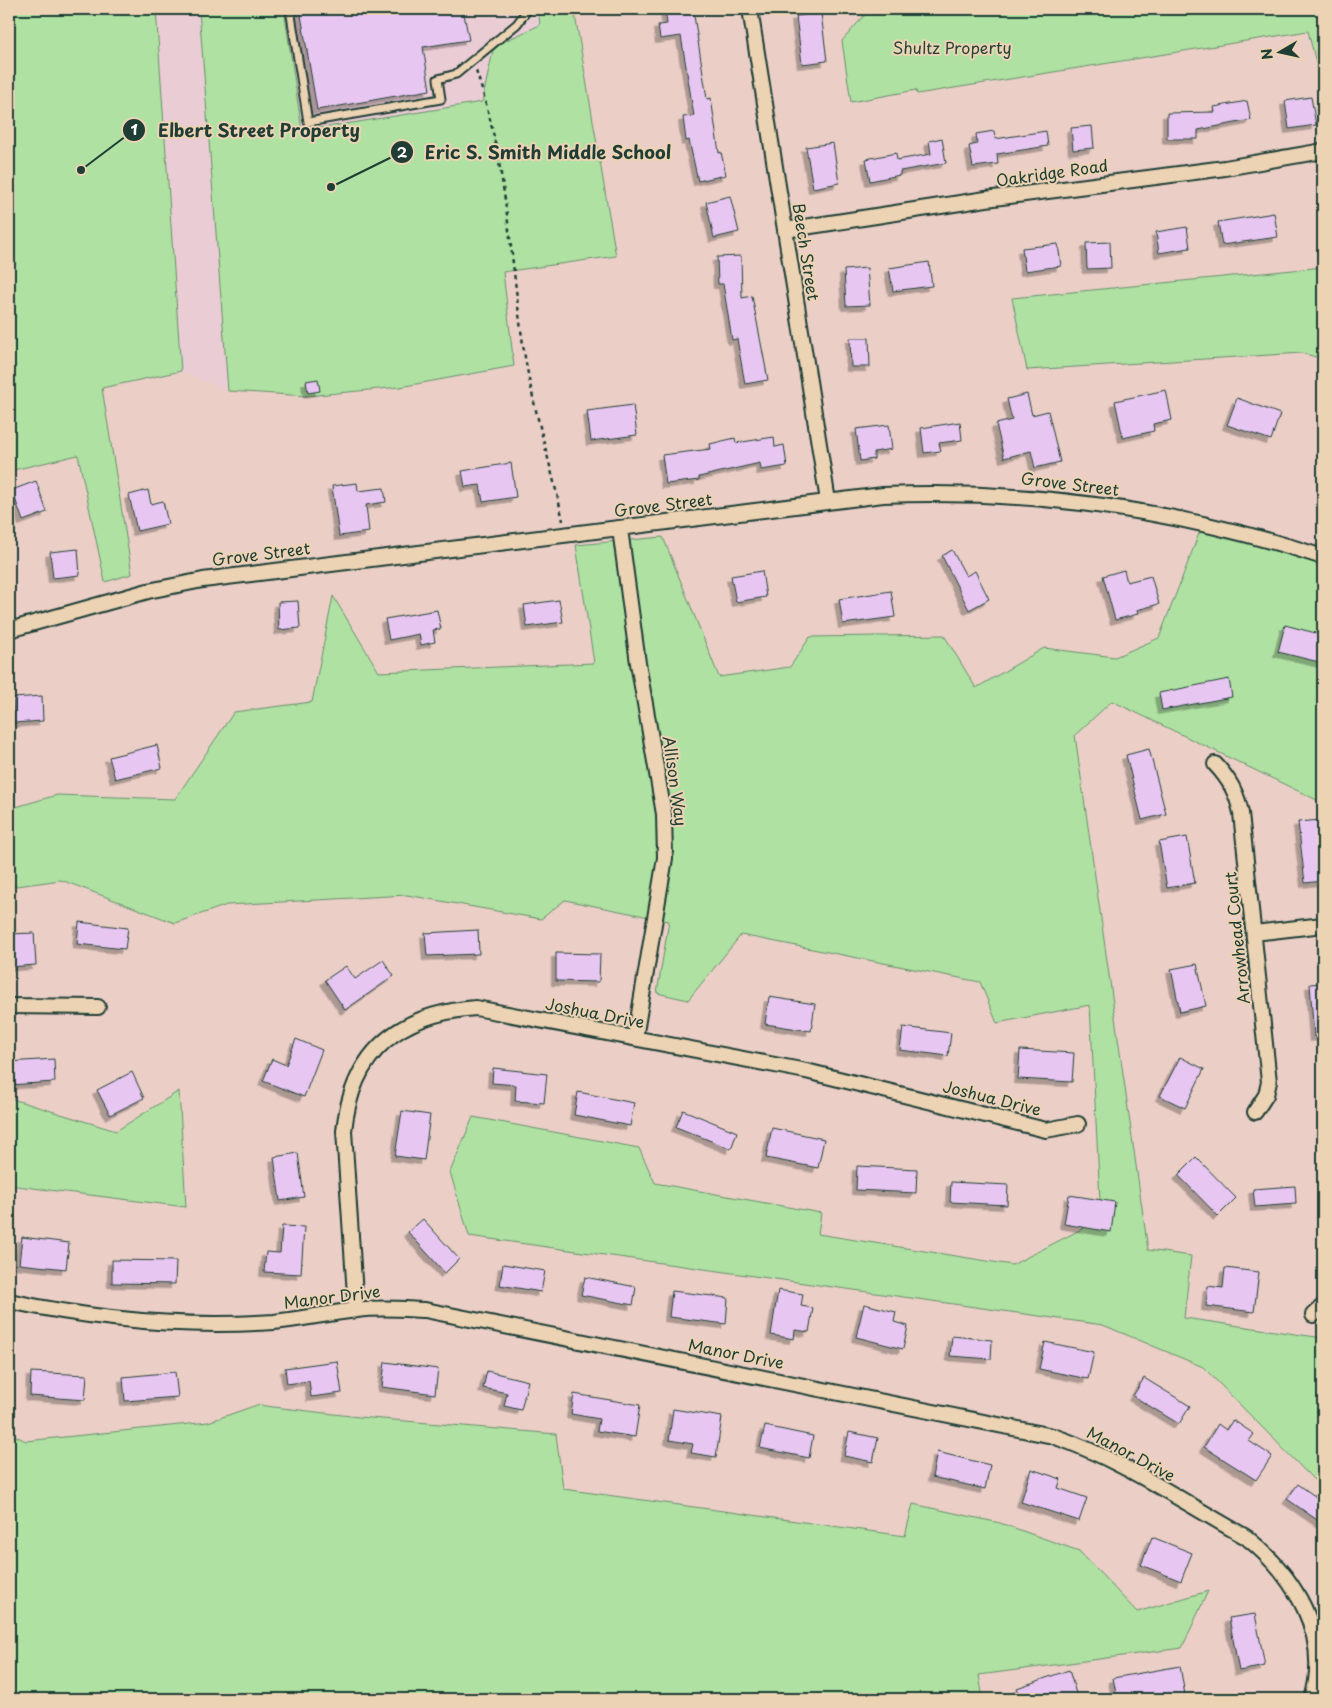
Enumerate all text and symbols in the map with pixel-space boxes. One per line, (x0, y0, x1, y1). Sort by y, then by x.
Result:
north arrow (1254, 28, 1304, 78)
park label: Shultz Property (892, 35, 1012, 59)
text: N (1255, 47, 1278, 61)
callout: Elbert Street Property (121, 114, 371, 147)
text: Elbert Street Property (158, 116, 360, 143)
text: 1 (130, 117, 138, 140)
callout: Eric S. Smith Middle School (389, 136, 682, 169)
text: Eric S. Smith Middle School (425, 138, 671, 165)
text: 2 (397, 140, 408, 163)
street label: Oakridge Road (994, 152, 1109, 192)
street label: Beech Street (787, 201, 827, 303)
street label: Grove Street (1020, 465, 1121, 501)
street label: Grove Street (612, 486, 714, 522)
street label: Grove Street (210, 535, 312, 571)
street label: Allison Way (658, 734, 694, 828)
street label: Arrowhead Court (1217, 870, 1255, 1005)
street label: Joshua Drive (544, 991, 647, 1033)
street label: Joshua Drive (941, 1073, 1044, 1121)
street label: Manor Drive (282, 1278, 382, 1314)
street label: Manor Drive (686, 1332, 786, 1374)
street label: Manor Drive (1083, 1420, 1180, 1487)

